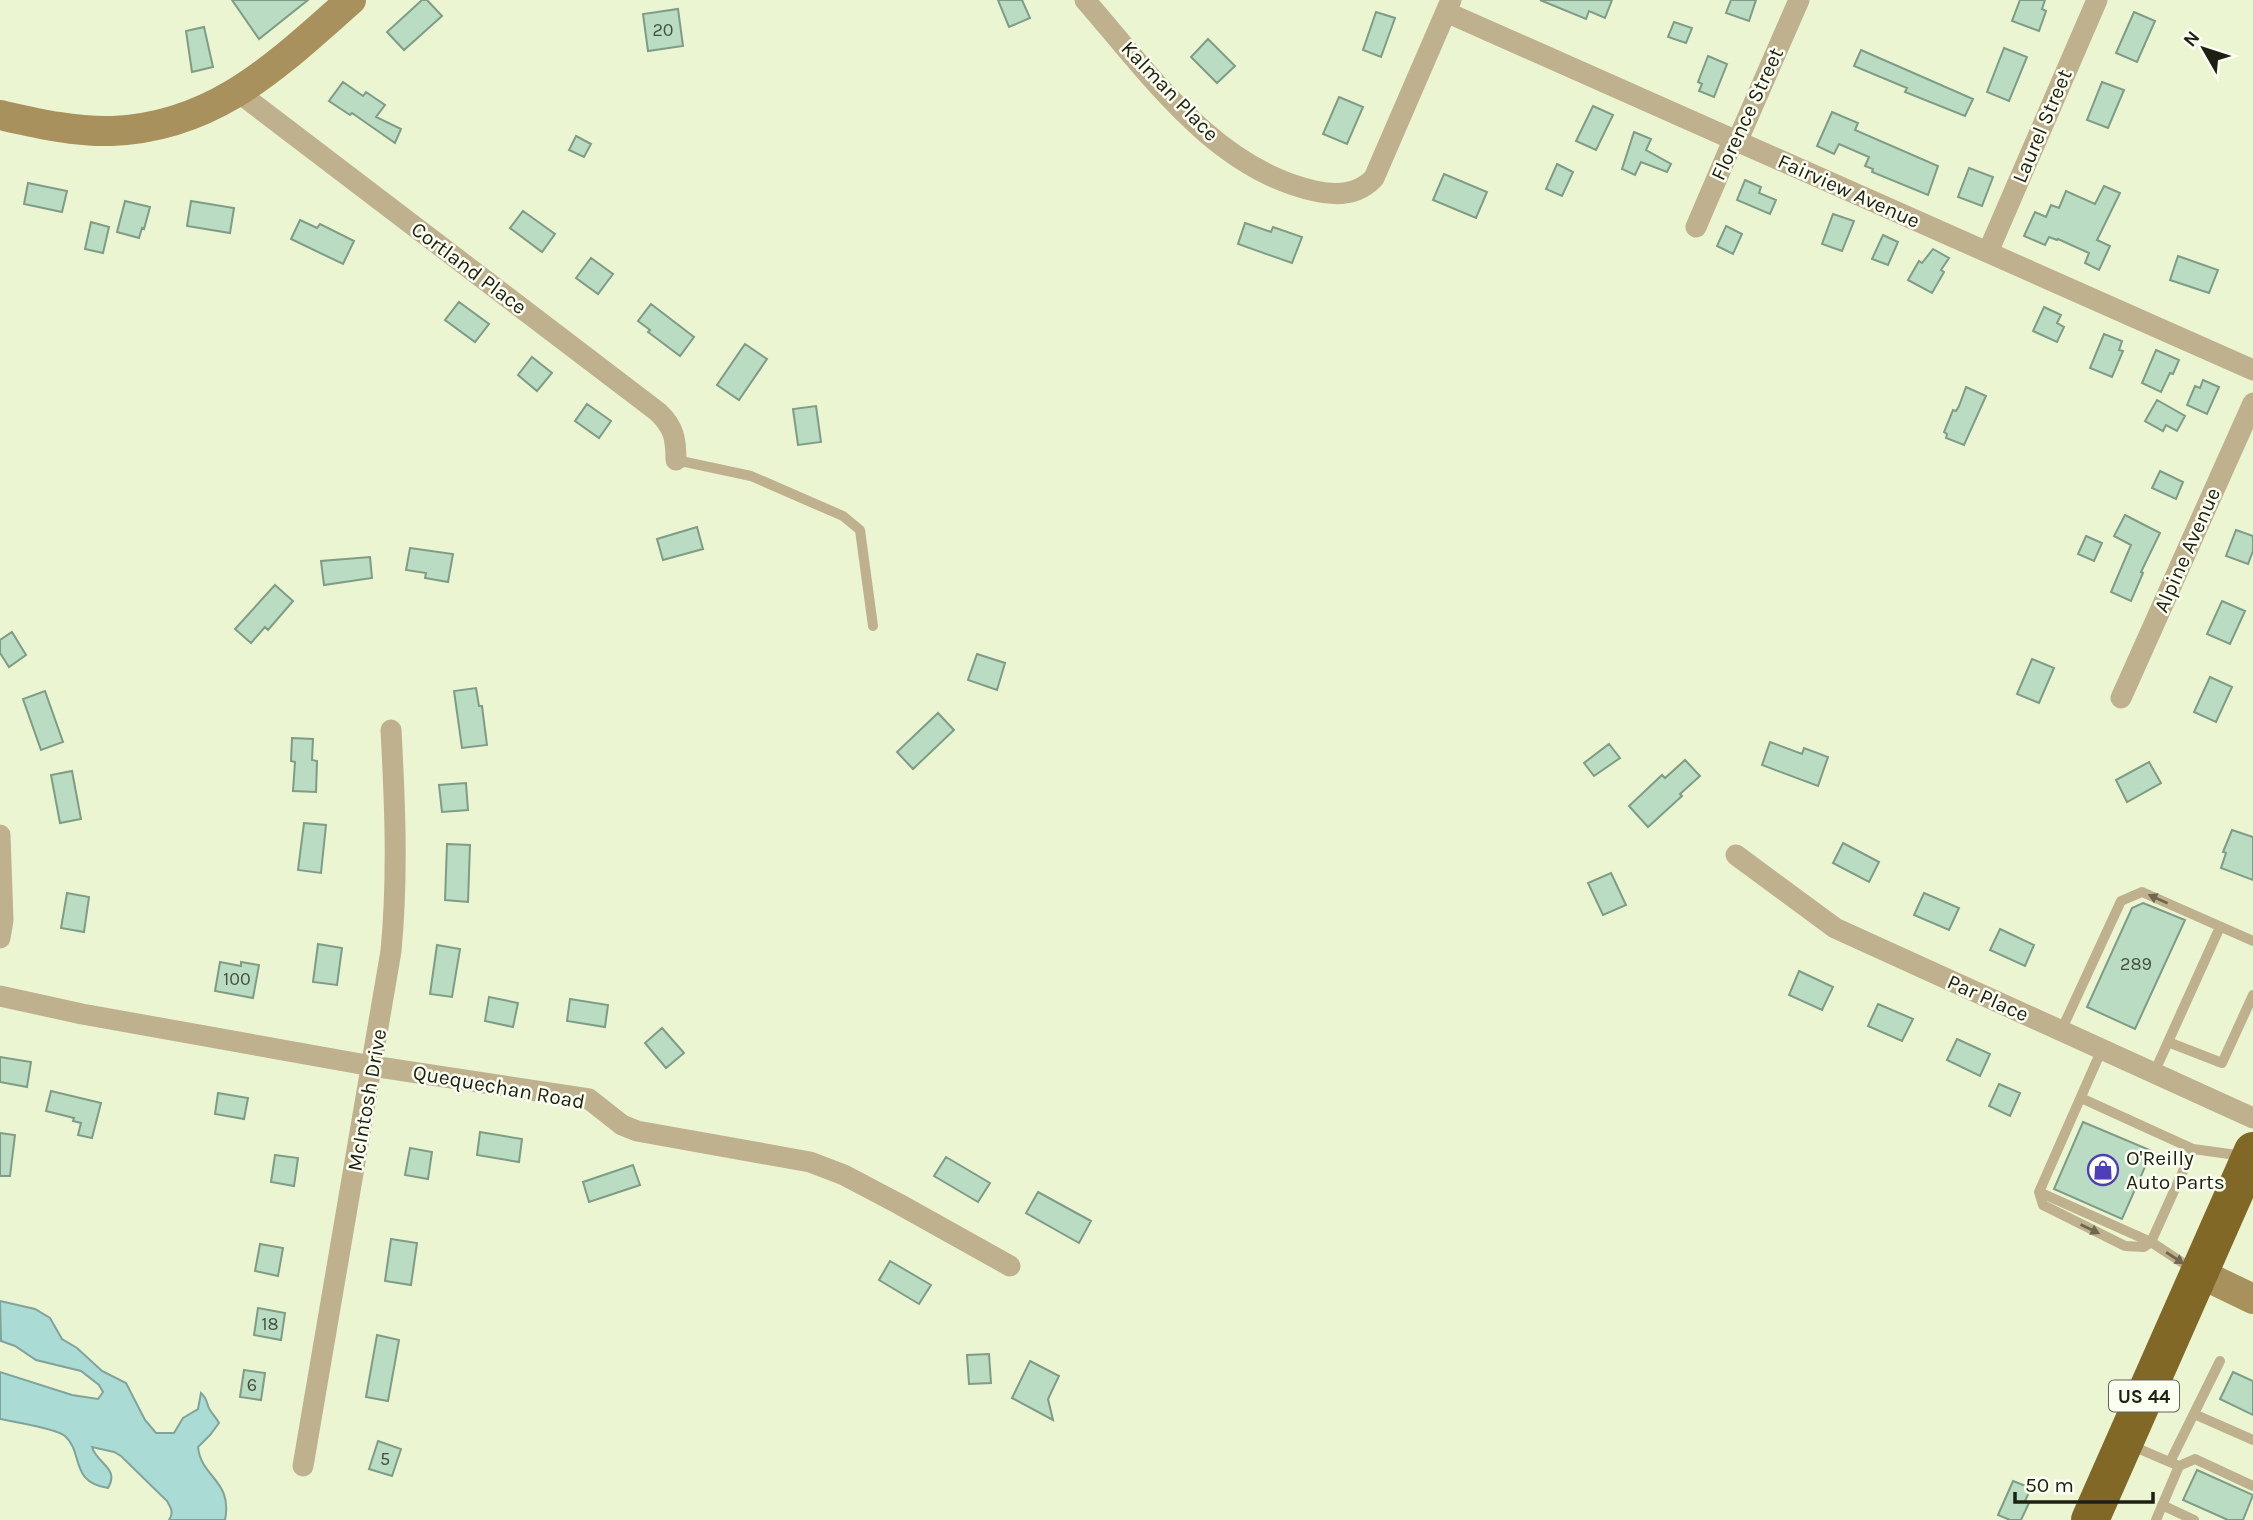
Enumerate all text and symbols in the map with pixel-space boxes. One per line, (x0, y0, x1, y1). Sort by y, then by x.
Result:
north arrow (2169, 14, 2239, 84)
house number: 20 (652, 19, 674, 41)
text: N (2179, 27, 2204, 51)
street label: Kalman Place (1116, 36, 1224, 146)
street label: Florence Street (1706, 44, 1788, 184)
street label: Laurel Street (2007, 66, 2077, 186)
street label: Fairview Avenue (1774, 149, 1924, 233)
street label: Cortland Place (407, 217, 531, 319)
street label: Alpine Avenue (2149, 484, 2225, 616)
one-way arrow (2147, 893, 2168, 904)
house number: 289 (2120, 953, 2152, 975)
house number: 100 (223, 968, 251, 990)
street label: Par Place (1944, 969, 2032, 1027)
street label: McIntosh Drive (343, 1027, 391, 1173)
street label: Quequechan Road (411, 1060, 587, 1114)
place label: O'Reilly Auto Parts (2126, 1146, 2225, 1194)
shop icon: O'Reilly Auto Parts (2086, 1153, 2120, 1187)
one-way arrow (2080, 1223, 2100, 1235)
one-way arrow (2165, 1251, 2185, 1264)
house number: 18 (261, 1313, 279, 1335)
house number: 6 (247, 1374, 257, 1396)
road number: US 44 (2109, 1380, 2179, 1412)
house number: 5 (380, 1448, 390, 1470)
scale bar (2015, 1460, 2153, 1504)
text: 50 m (2025, 1473, 2074, 1497)

